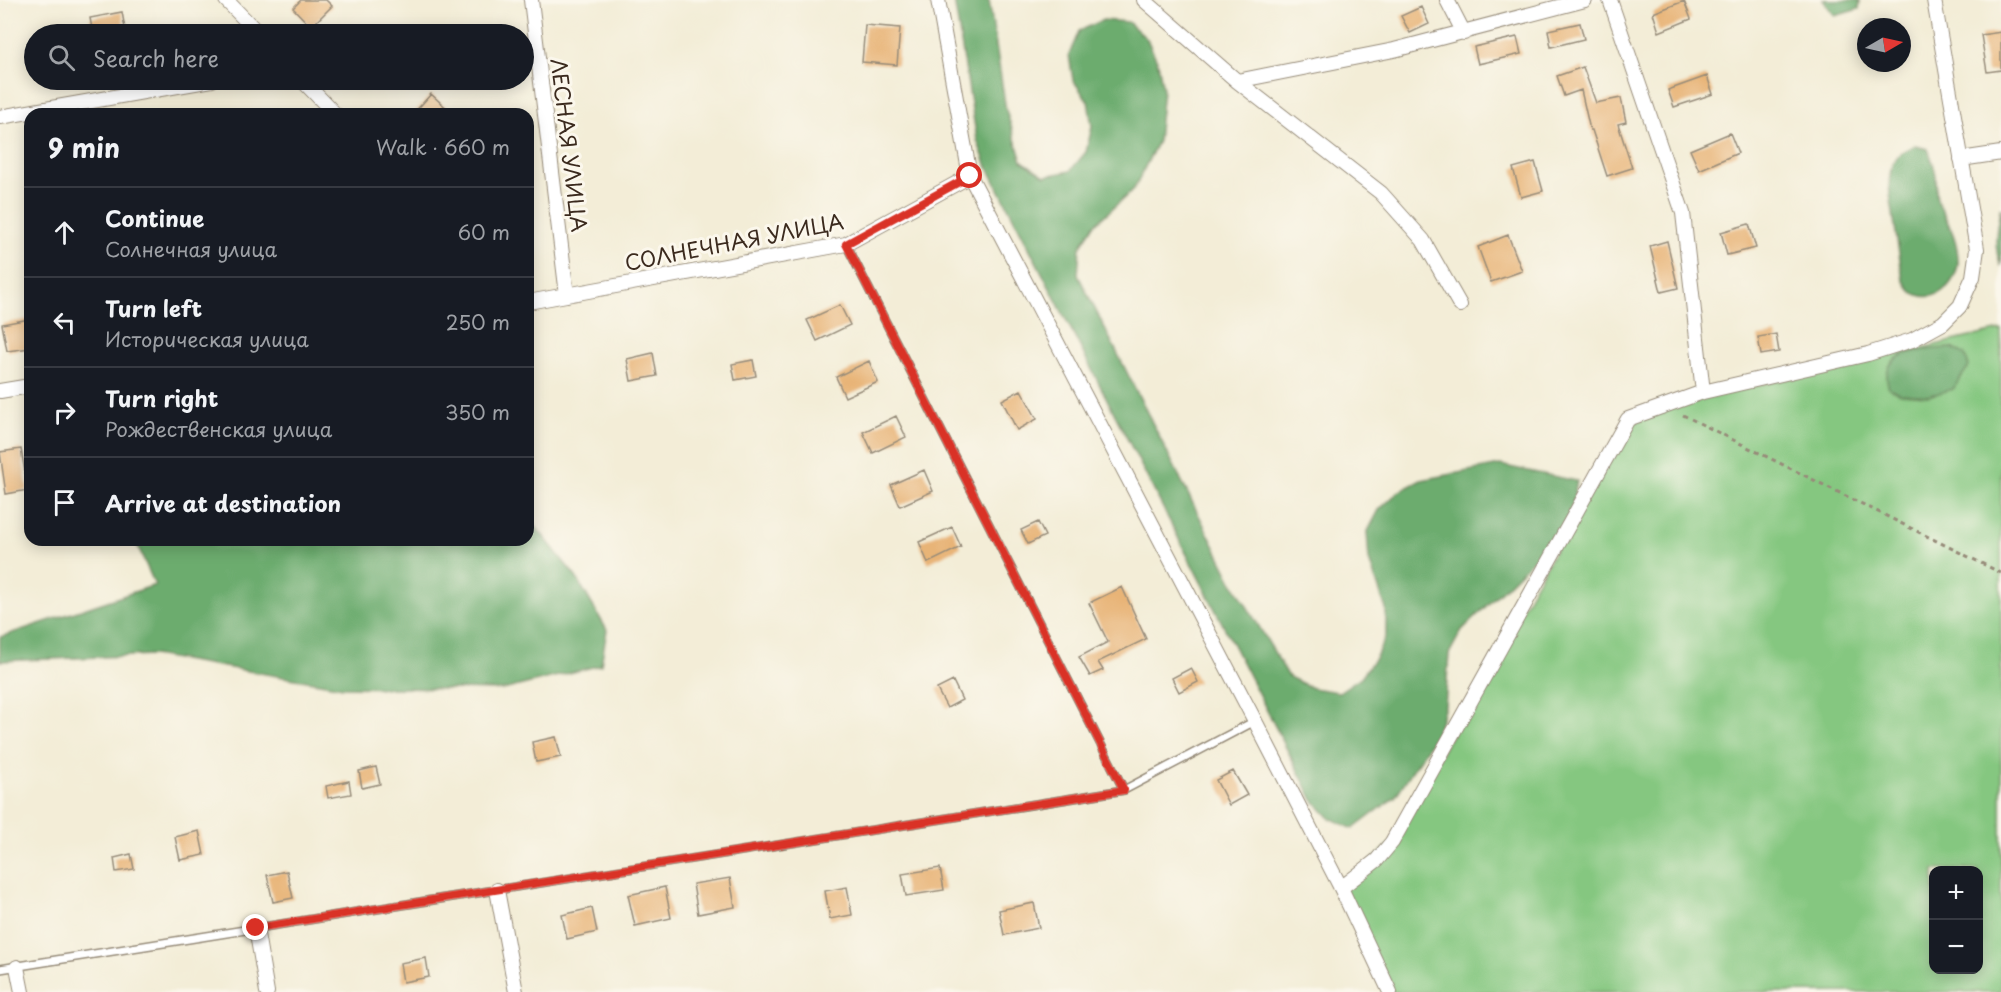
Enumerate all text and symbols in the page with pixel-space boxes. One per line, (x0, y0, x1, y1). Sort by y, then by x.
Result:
north arrow (1857, 18, 1911, 72)
search box (24, 24, 534, 90)
icon: search (45, 41, 78, 74)
text: Search here (93, 41, 219, 74)
street label: ЛЕСНАЯ УЛИЦА (543, 56, 597, 234)
text: 9 min (48, 128, 120, 167)
text: Walk · 660 m (376, 132, 510, 162)
route start (956, 162, 982, 188)
text: Continue (105, 201, 204, 234)
street label: СОЛНЕЧНАЯ УЛИЦА (622, 204, 846, 278)
icon: ahead (48, 216, 81, 249)
text: 60 m (458, 217, 510, 247)
text: Солнечная улица (105, 234, 277, 264)
text: Turn left (105, 291, 202, 324)
icon: left (48, 306, 81, 339)
text: 250 m (446, 307, 510, 337)
text: Историческая улица (105, 324, 309, 354)
text: Turn right (105, 381, 218, 414)
icon: right (48, 396, 81, 429)
text: 350 m (445, 397, 510, 427)
text: Рождественская улица (105, 414, 332, 444)
icon: arrive (48, 486, 81, 519)
text: Arrive at destination (105, 486, 341, 519)
map controls (1929, 866, 1983, 974)
button: + (1929, 866, 1983, 920)
route end (242, 914, 268, 940)
button: − (1929, 920, 1983, 974)

